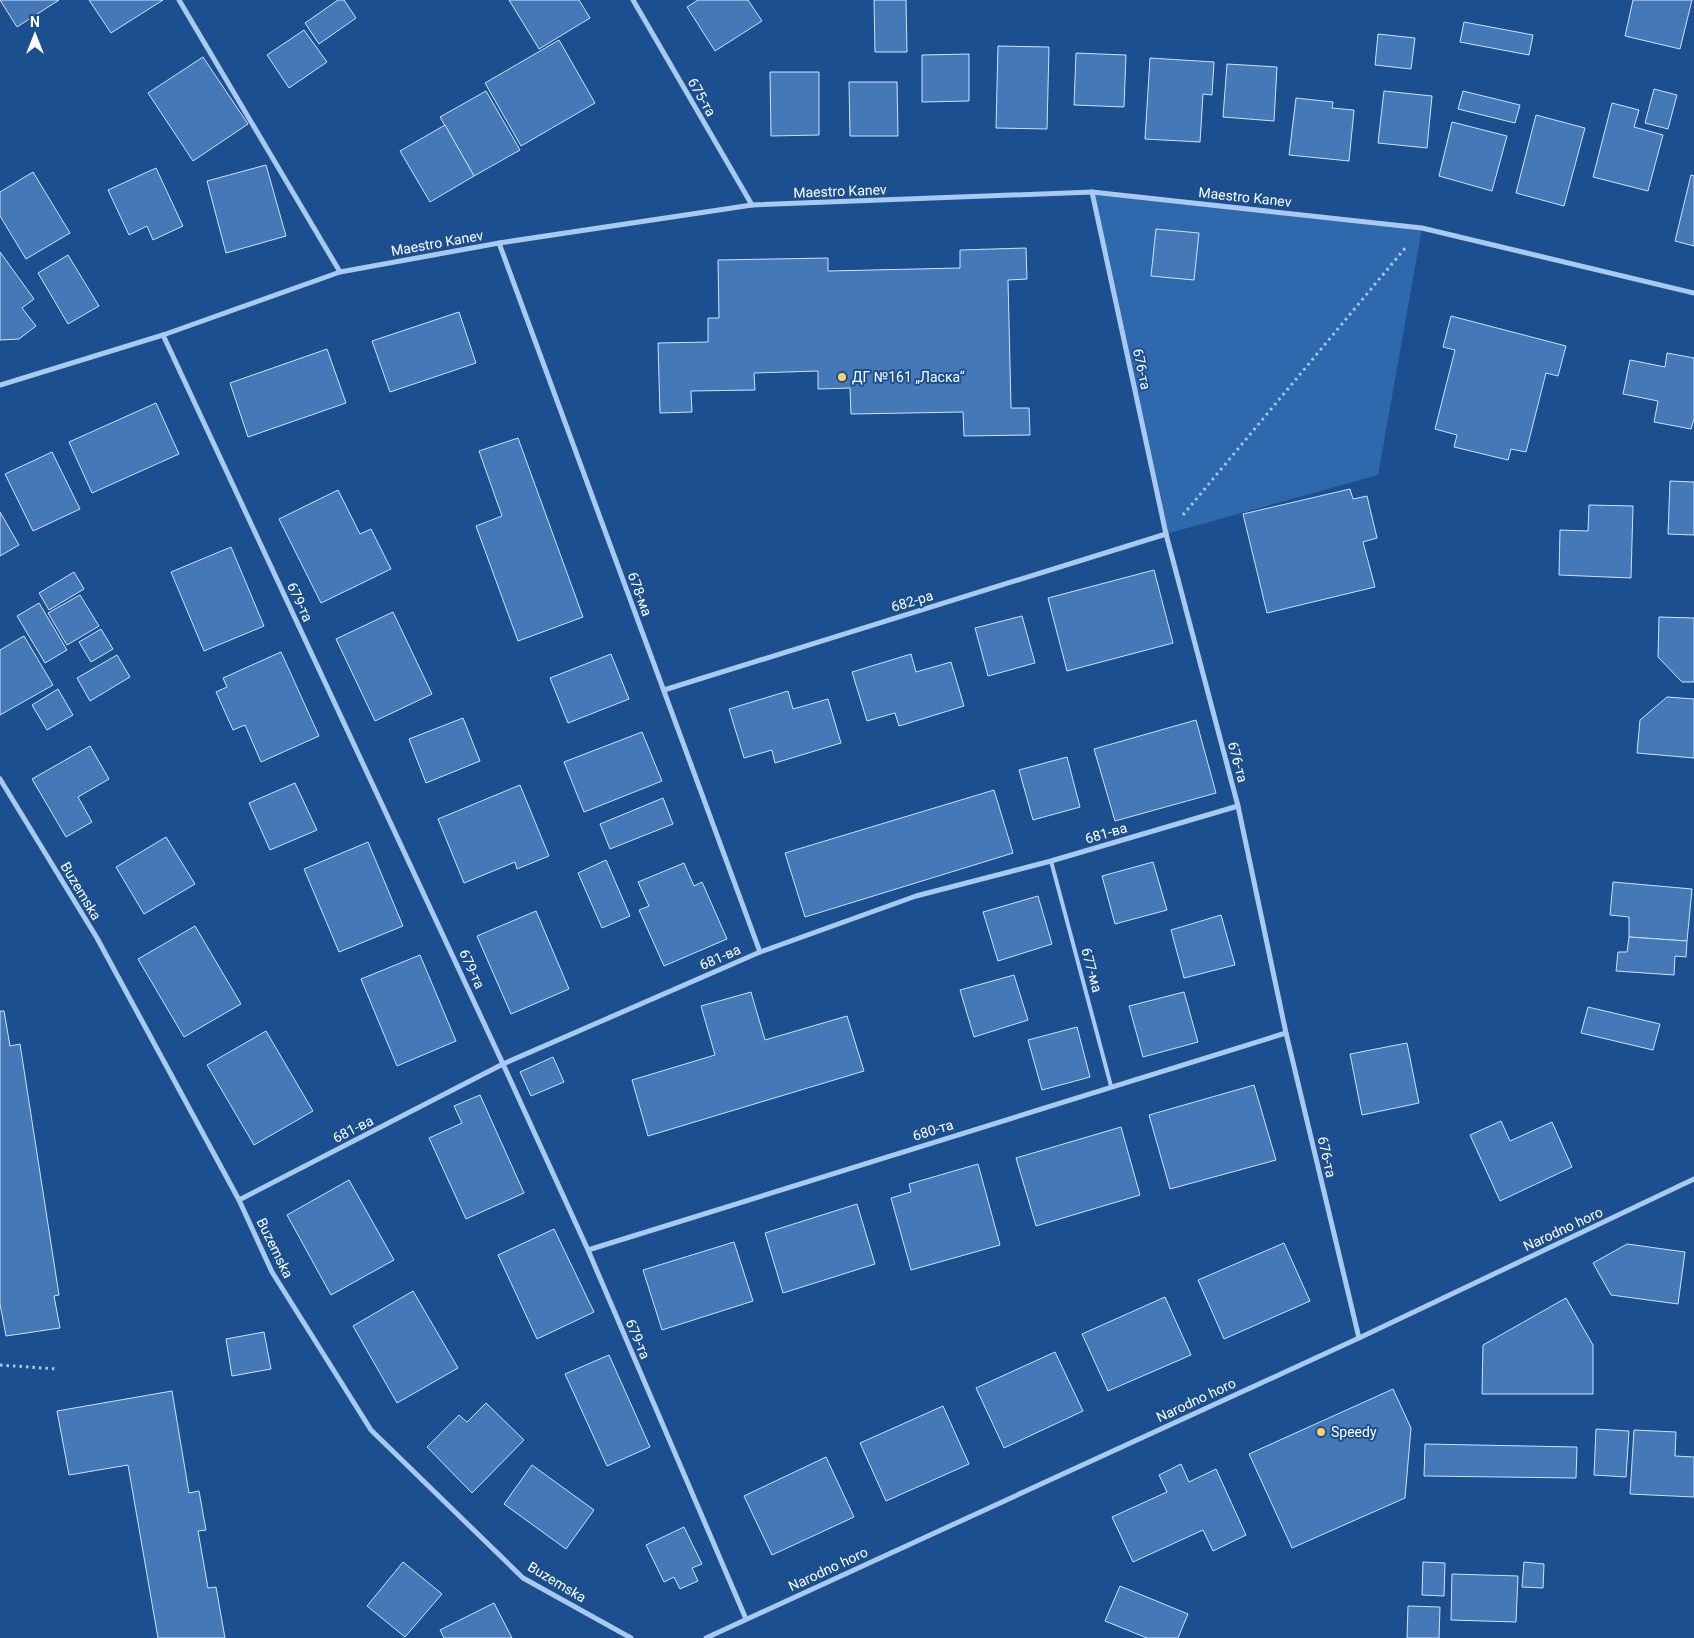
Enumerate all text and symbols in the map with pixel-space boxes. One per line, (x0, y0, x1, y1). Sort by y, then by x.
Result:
north arrow (10, 10, 60, 60)
text: N (30, 14, 40, 30)
street label: 675-та (685, 75, 719, 119)
street label: Maestro Kanev (793, 181, 887, 201)
street label: Maestro Kanev (1198, 184, 1292, 210)
street label: Maestro Kanev (390, 227, 485, 259)
street label: 676-та (1130, 347, 1154, 391)
place label: ДГ №161 „Ласка“ (852, 369, 965, 385)
marker: ДГ №161 „Ласка“ (836, 371, 848, 383)
street label: 678-ма (625, 570, 655, 618)
street label: 679-та (284, 580, 316, 624)
street label: 682-ра (889, 587, 935, 615)
street label: 676-та (1225, 740, 1251, 784)
street label: 681-ва (1083, 819, 1129, 847)
street label: Buzemska (57, 859, 105, 923)
street label: 681-ва (697, 941, 743, 973)
street label: 677-ма (1078, 946, 1106, 994)
street label: 679-та (456, 947, 488, 991)
street label: 681-ва (330, 1112, 376, 1146)
street label: 680-та (911, 1116, 955, 1144)
street label: 676-та (1315, 1135, 1339, 1179)
street label: Narodno horo (1521, 1204, 1605, 1254)
street label: Buzemska (254, 1215, 296, 1281)
street label: 679-та (622, 1317, 654, 1361)
street label: Narodno horo (1154, 1375, 1238, 1425)
place label: Speedy (1331, 1424, 1377, 1440)
marker: Speedy (1315, 1426, 1327, 1438)
street label: Narodno horo (786, 1544, 870, 1594)
street label: Buzemska (525, 1558, 589, 1606)

